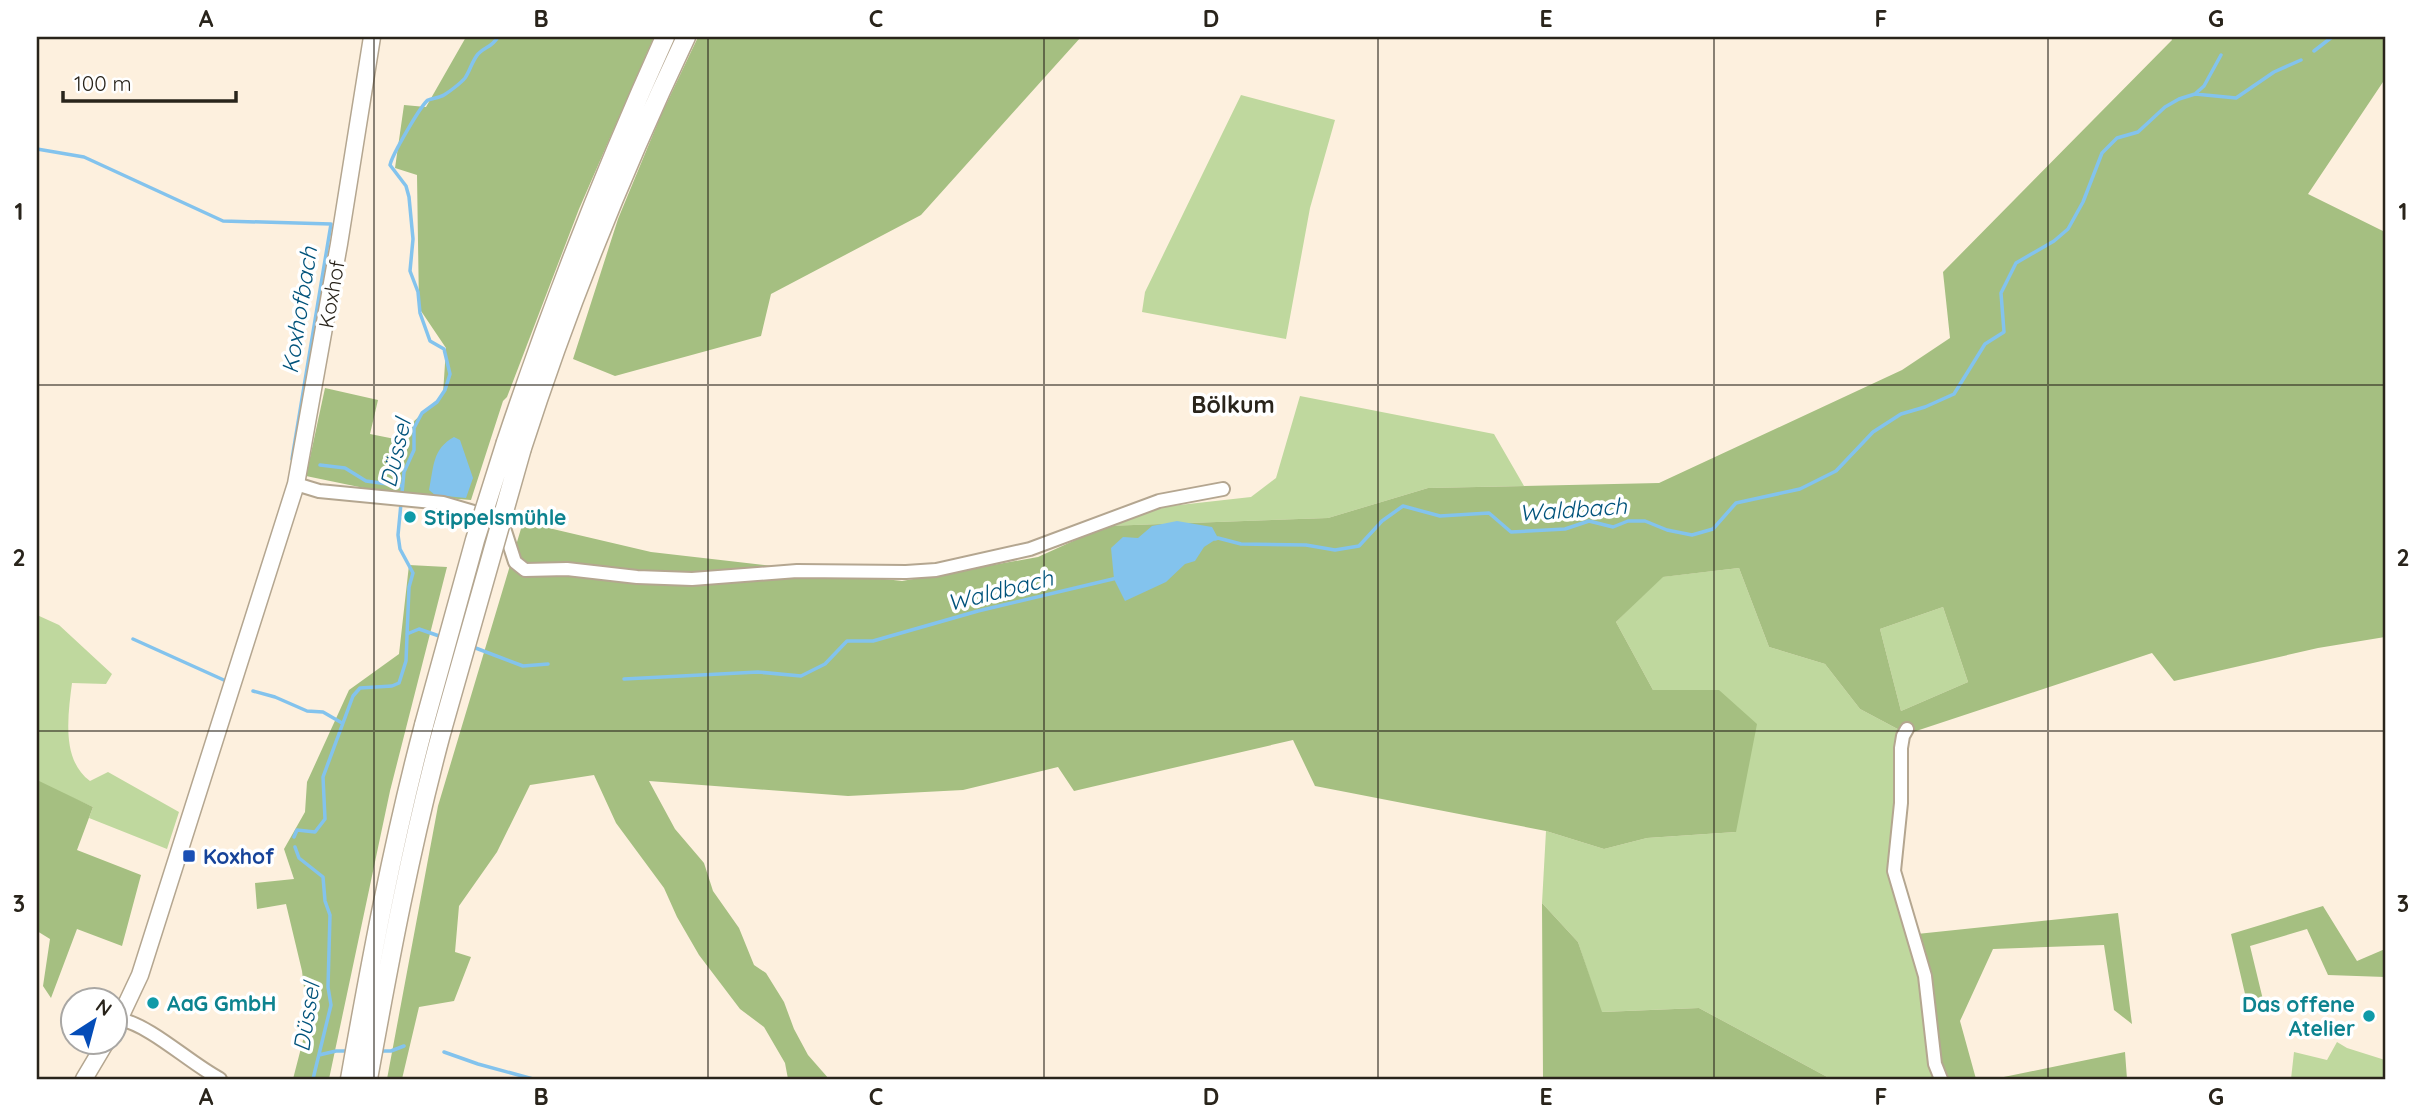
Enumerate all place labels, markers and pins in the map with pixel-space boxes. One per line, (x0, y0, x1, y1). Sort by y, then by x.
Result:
place label: Stippelsmühle (424, 504, 567, 530)
marker: Stippelsmühle (402, 509, 418, 525)
place label: Koxhof (203, 843, 275, 869)
marker: Koxhof (181, 848, 197, 864)
place label: AaG GmbH (167, 990, 276, 1016)
place label: Das offene Atelier (2242, 991, 2355, 1041)
marker: AaG GmbH (145, 995, 161, 1011)
marker: Das offene Atelier (2361, 1008, 2377, 1024)

